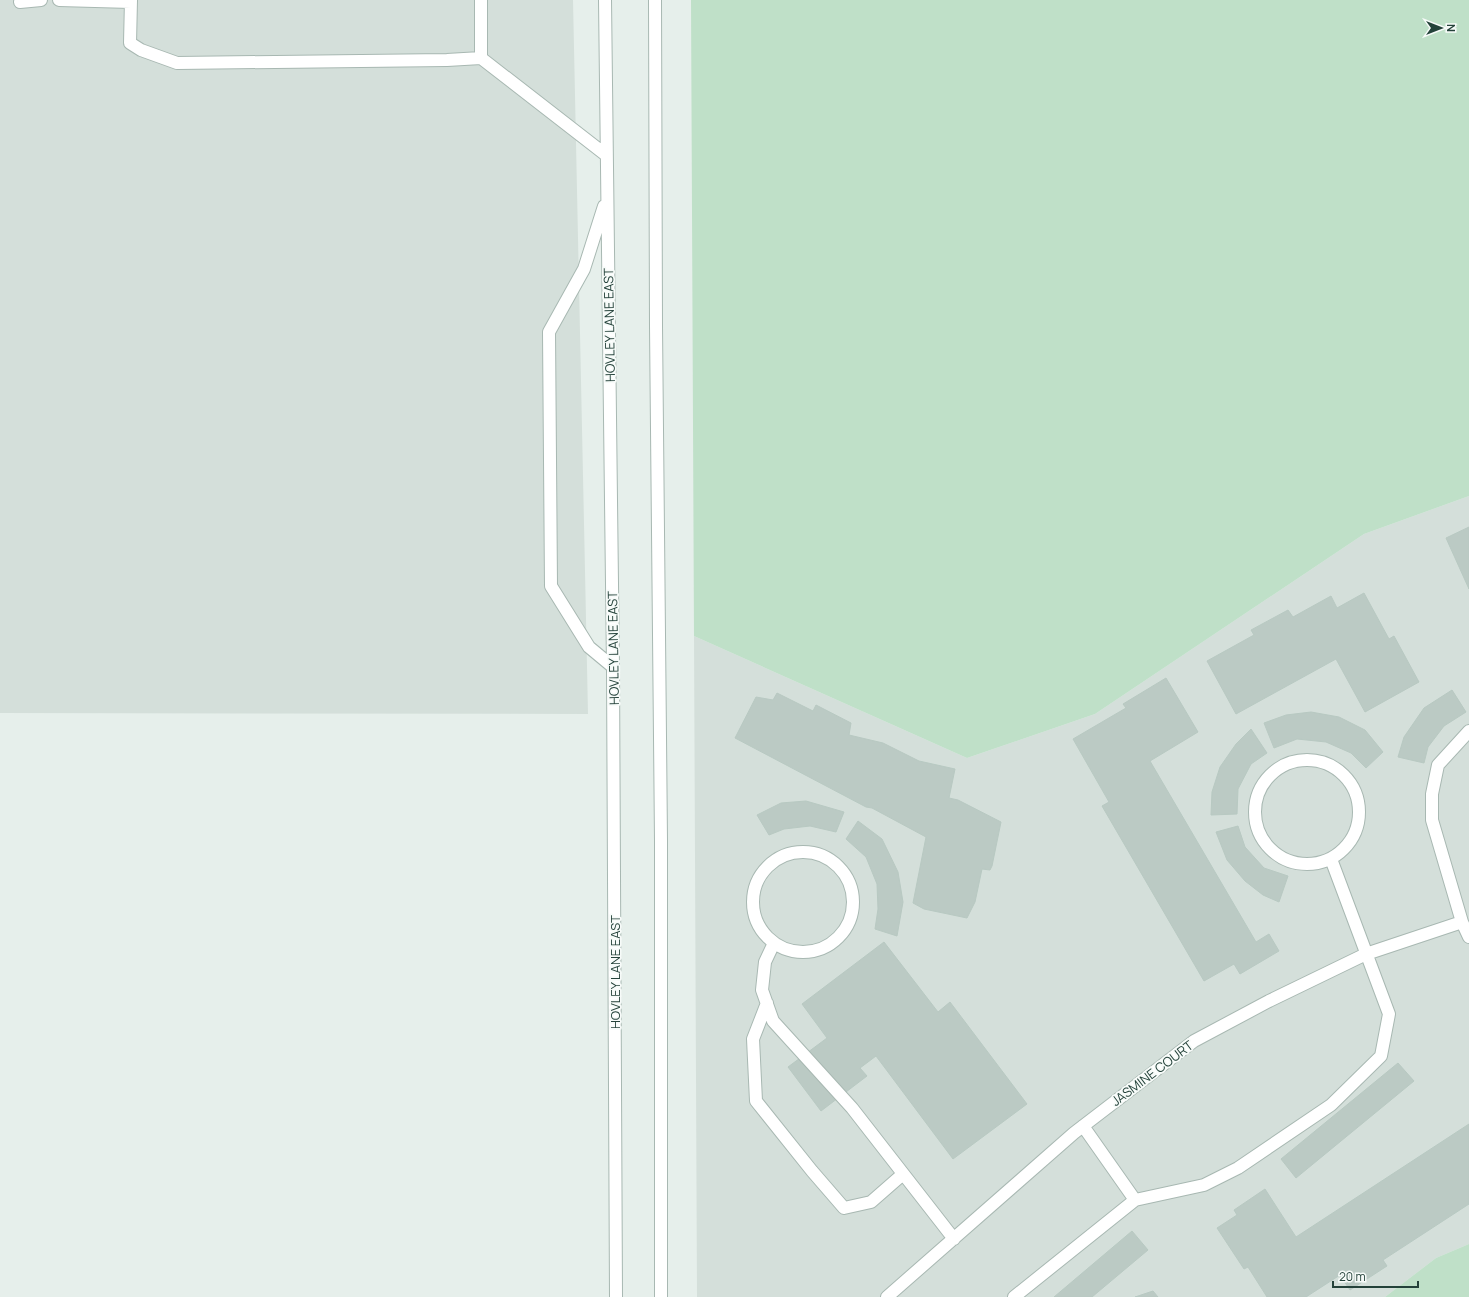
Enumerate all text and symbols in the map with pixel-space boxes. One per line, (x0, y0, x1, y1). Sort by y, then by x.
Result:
north arrow (1421, 8, 1461, 48)
text: N (1444, 24, 1459, 32)
street label: HOVLEY LANE EAST (599, 268, 619, 382)
street label: HOVLEY LANE EAST (603, 591, 623, 705)
street label: HOVLEY LANE EAST (606, 915, 624, 1029)
street label: JASMINE COURT (1107, 1036, 1197, 1110)
scale bar (1333, 1263, 1418, 1289)
text: 20 m (1339, 1268, 1366, 1285)

